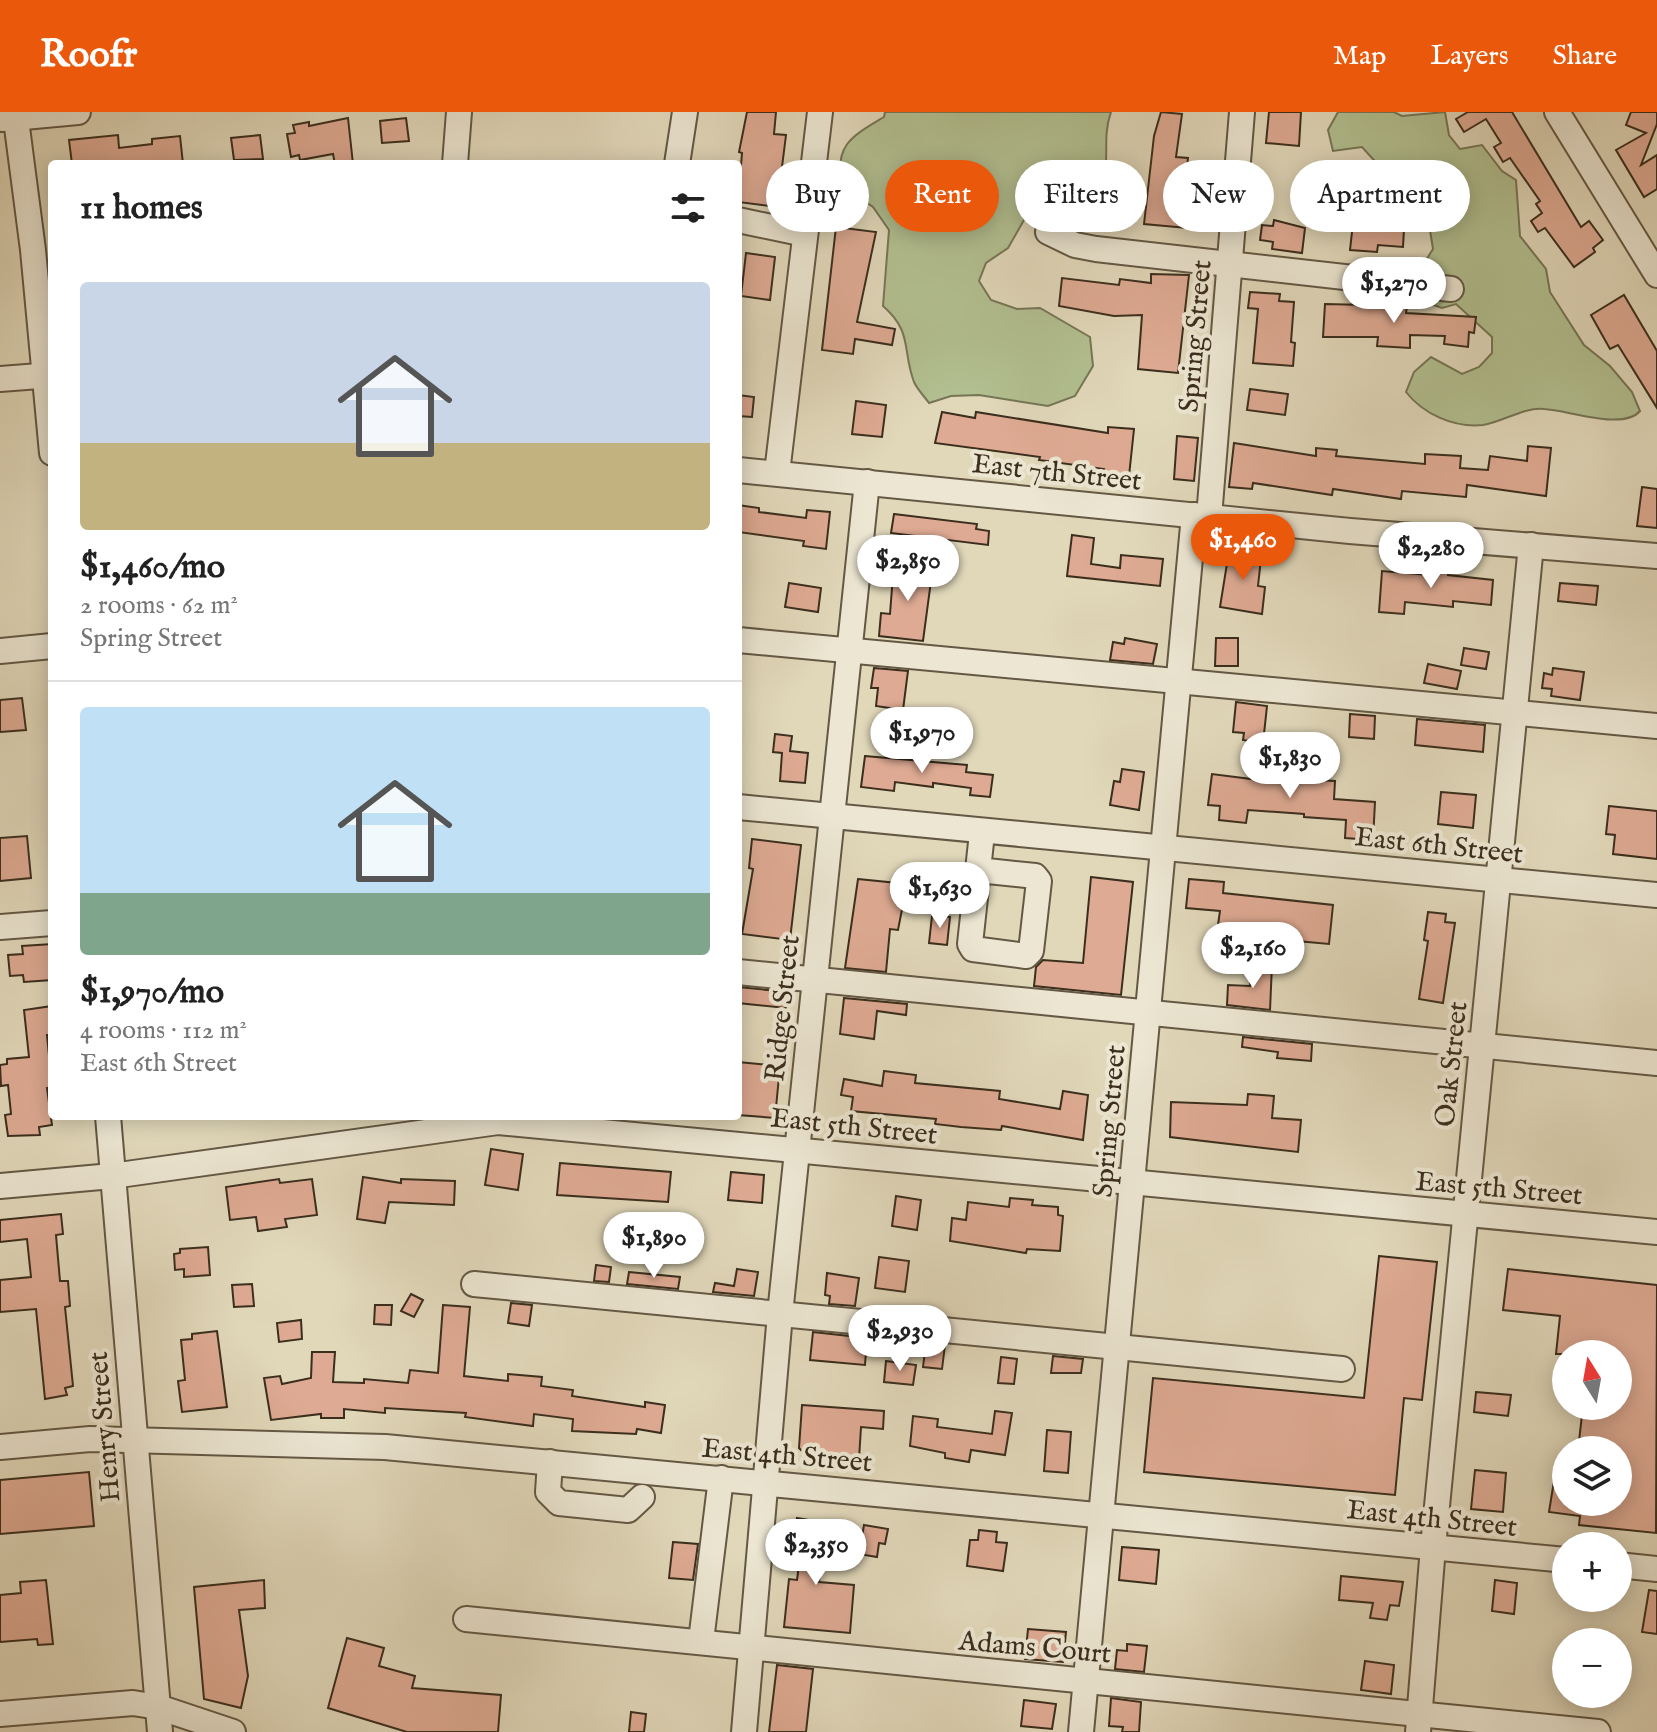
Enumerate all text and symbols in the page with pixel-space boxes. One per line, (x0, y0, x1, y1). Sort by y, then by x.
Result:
text: Roofr (40, 32, 137, 80)
text: Map (1333, 39, 1386, 74)
text: Layers (1430, 39, 1509, 74)
text: Share (1553, 39, 1617, 74)
chip: Buy (766, 160, 869, 232)
chip: Rent (885, 160, 999, 232)
chip: Filters (1015, 160, 1147, 232)
chip: New (1163, 160, 1274, 232)
chip: Apartment (1290, 160, 1470, 232)
icon: filters (666, 186, 710, 230)
text: 11 homes (80, 187, 203, 230)
pin: $1,270 (1329, 257, 1459, 325)
street label: Spring Street (1172, 258, 1221, 414)
text: $1,270 (1360, 266, 1428, 299)
icon: home (323, 334, 467, 478)
street label: East 7th Street (970, 447, 1144, 500)
pin: $1,460 (1178, 514, 1308, 582)
pin: $2,280 (1366, 522, 1496, 590)
text: $1,460 (1209, 523, 1277, 556)
text: $2,280 (1397, 531, 1465, 564)
pin: $2,850 (843, 535, 973, 603)
text: $2,850 (875, 544, 941, 577)
text: $1,460/mo (80, 546, 225, 589)
text: 2 rooms · 62 m² (80, 589, 238, 622)
text: Spring Street (80, 622, 222, 655)
pin: $1,970 (857, 707, 987, 775)
text: $1,970 (888, 716, 956, 749)
pin: $1,830 (1225, 732, 1355, 800)
text: $1,830 (1258, 741, 1322, 774)
icon: home (323, 759, 467, 903)
street label: East 6th Street (1353, 820, 1525, 873)
pin: $1,630 (875, 862, 1005, 930)
text: $1,630 (908, 871, 972, 904)
pin: $2,160 (1188, 922, 1318, 990)
text: $2,160 (1220, 931, 1286, 964)
street label: Ridge Street (758, 933, 809, 1083)
text: $1,970/mo (80, 971, 224, 1014)
street label: Oak Street (1428, 999, 1477, 1129)
text: 4 rooms · 112 m² (80, 1014, 247, 1047)
street label: Spring Street (1086, 1043, 1135, 1199)
text: East 6th Street (80, 1047, 237, 1080)
street label: East 5th Street (769, 1101, 939, 1154)
street label: East 5th Street (1414, 1165, 1584, 1214)
pin: $1,890 (589, 1212, 719, 1280)
text: $1,890 (621, 1221, 687, 1254)
pin: $2,930 (835, 1305, 965, 1373)
text: $2,930 (866, 1314, 934, 1347)
north arrow (1552, 1340, 1632, 1420)
map controls (1552, 1340, 1632, 1708)
street label: Henry Street (81, 1350, 130, 1504)
street label: East 4th Street (700, 1432, 874, 1481)
button: layers (1552, 1436, 1632, 1516)
street label: East 4th Street (1345, 1493, 1519, 1546)
pin: $2,350 (751, 1519, 881, 1587)
text: $2,350 (783, 1528, 849, 1561)
button: + (1552, 1532, 1632, 1612)
street label: Adams Court (956, 1624, 1113, 1673)
button: − (1552, 1628, 1632, 1708)

